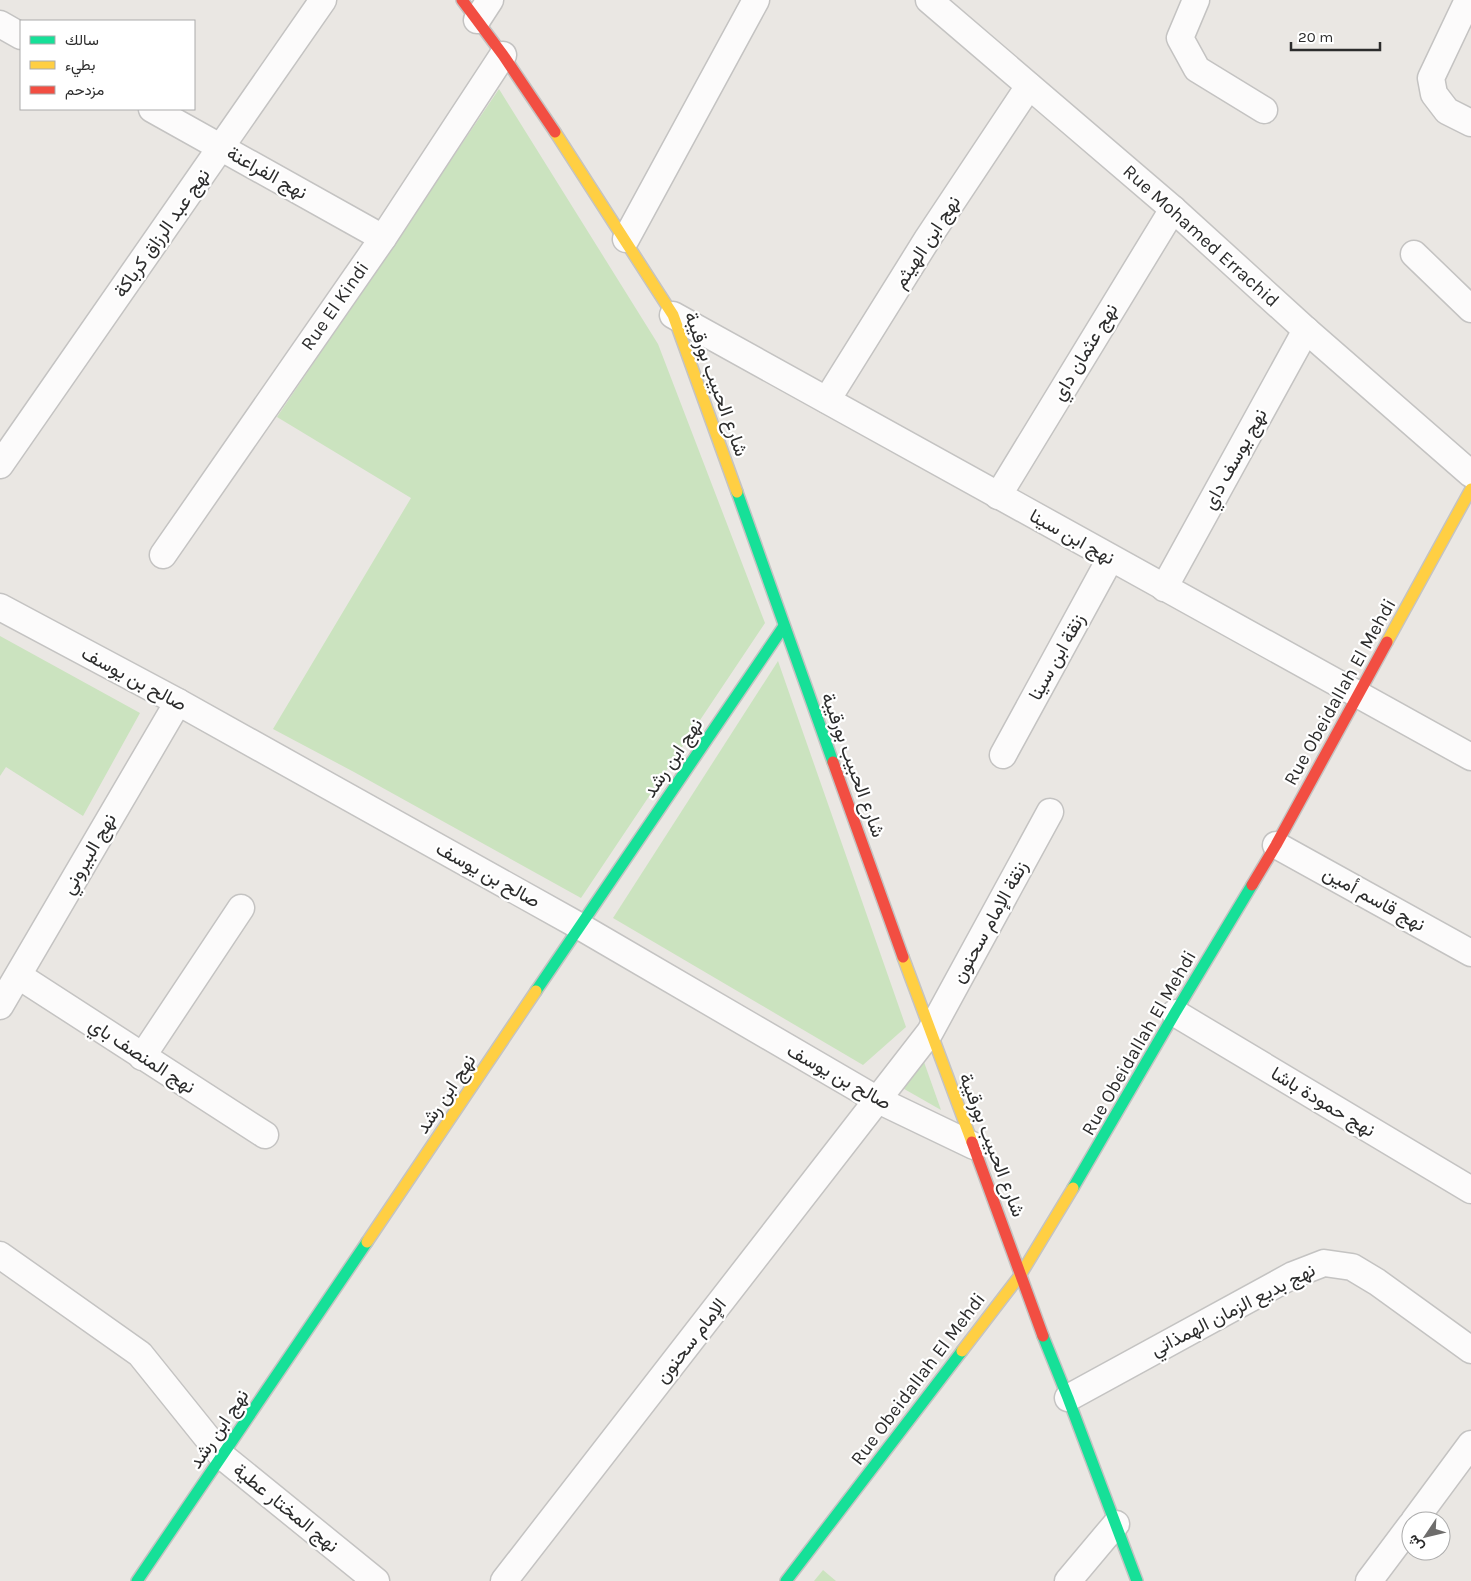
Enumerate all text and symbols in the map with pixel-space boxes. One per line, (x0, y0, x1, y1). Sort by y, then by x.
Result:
legend (20, 20, 195, 110)
scale bar (1291, 20, 1380, 52)
text: 20 m (1298, 28, 1333, 46)
text: سالك (65, 31, 99, 49)
text: بطيء (65, 56, 95, 78)
text: مزدحم (65, 81, 104, 100)
street label: نهج الفراعنة (222, 142, 311, 206)
street label: Rue Mohamed Errachid (1119, 160, 1283, 312)
street label: نهج عبد الرزاق كرباكة (109, 164, 216, 303)
street label: نهج ابن الهيثم (889, 192, 967, 293)
street label: Rue El Kindi (296, 257, 374, 355)
street label: نهج عثمان داي (1047, 299, 1126, 407)
street label: شارع الحبيب بورقيبة (679, 309, 752, 460)
street label: نهج يوسف داي (1198, 405, 1275, 515)
street label: نهج ابن سينا (1025, 505, 1118, 571)
street label: Rue Obeidallah El Mehdi (1279, 595, 1401, 789)
street label: زنقة ابن سينا (1024, 610, 1090, 704)
street label: صالح بن يوسف (77, 642, 190, 718)
street label: شارع الحبيب بورقيبة (816, 690, 889, 841)
street label: نهج ابن رشد (638, 714, 709, 803)
street label: نهج البيروني (57, 810, 124, 900)
street label: صالح بن يوسف (431, 837, 544, 914)
street label: زنقة الإمام سحنون (947, 857, 1034, 987)
street label: نهج قاسم أمين (1318, 862, 1429, 938)
street label: Rue Obeidallah El Mehdi (1077, 947, 1201, 1139)
street label: نهج المنصف باي (83, 1014, 199, 1102)
street label: صالح بن يوسف (782, 1039, 895, 1116)
street label: نهج ابن رشد (411, 1050, 482, 1139)
street label: نهج حمودة باشا (1266, 1062, 1379, 1143)
street label: شارع الحبيب بورقيبة (953, 1070, 1030, 1220)
street label: نهج بديع الزمان الهمذاني (1147, 1259, 1321, 1365)
street label: Rue Obeidallah El Mehdi (846, 1289, 990, 1469)
street label: الإمام سحنون (651, 1294, 732, 1388)
street label: نهج ابن رشد (184, 1385, 255, 1474)
street label: نهج المختار عطية (228, 1459, 343, 1559)
north arrow (1401, 1511, 1451, 1561)
text: ش (1404, 1531, 1428, 1555)

